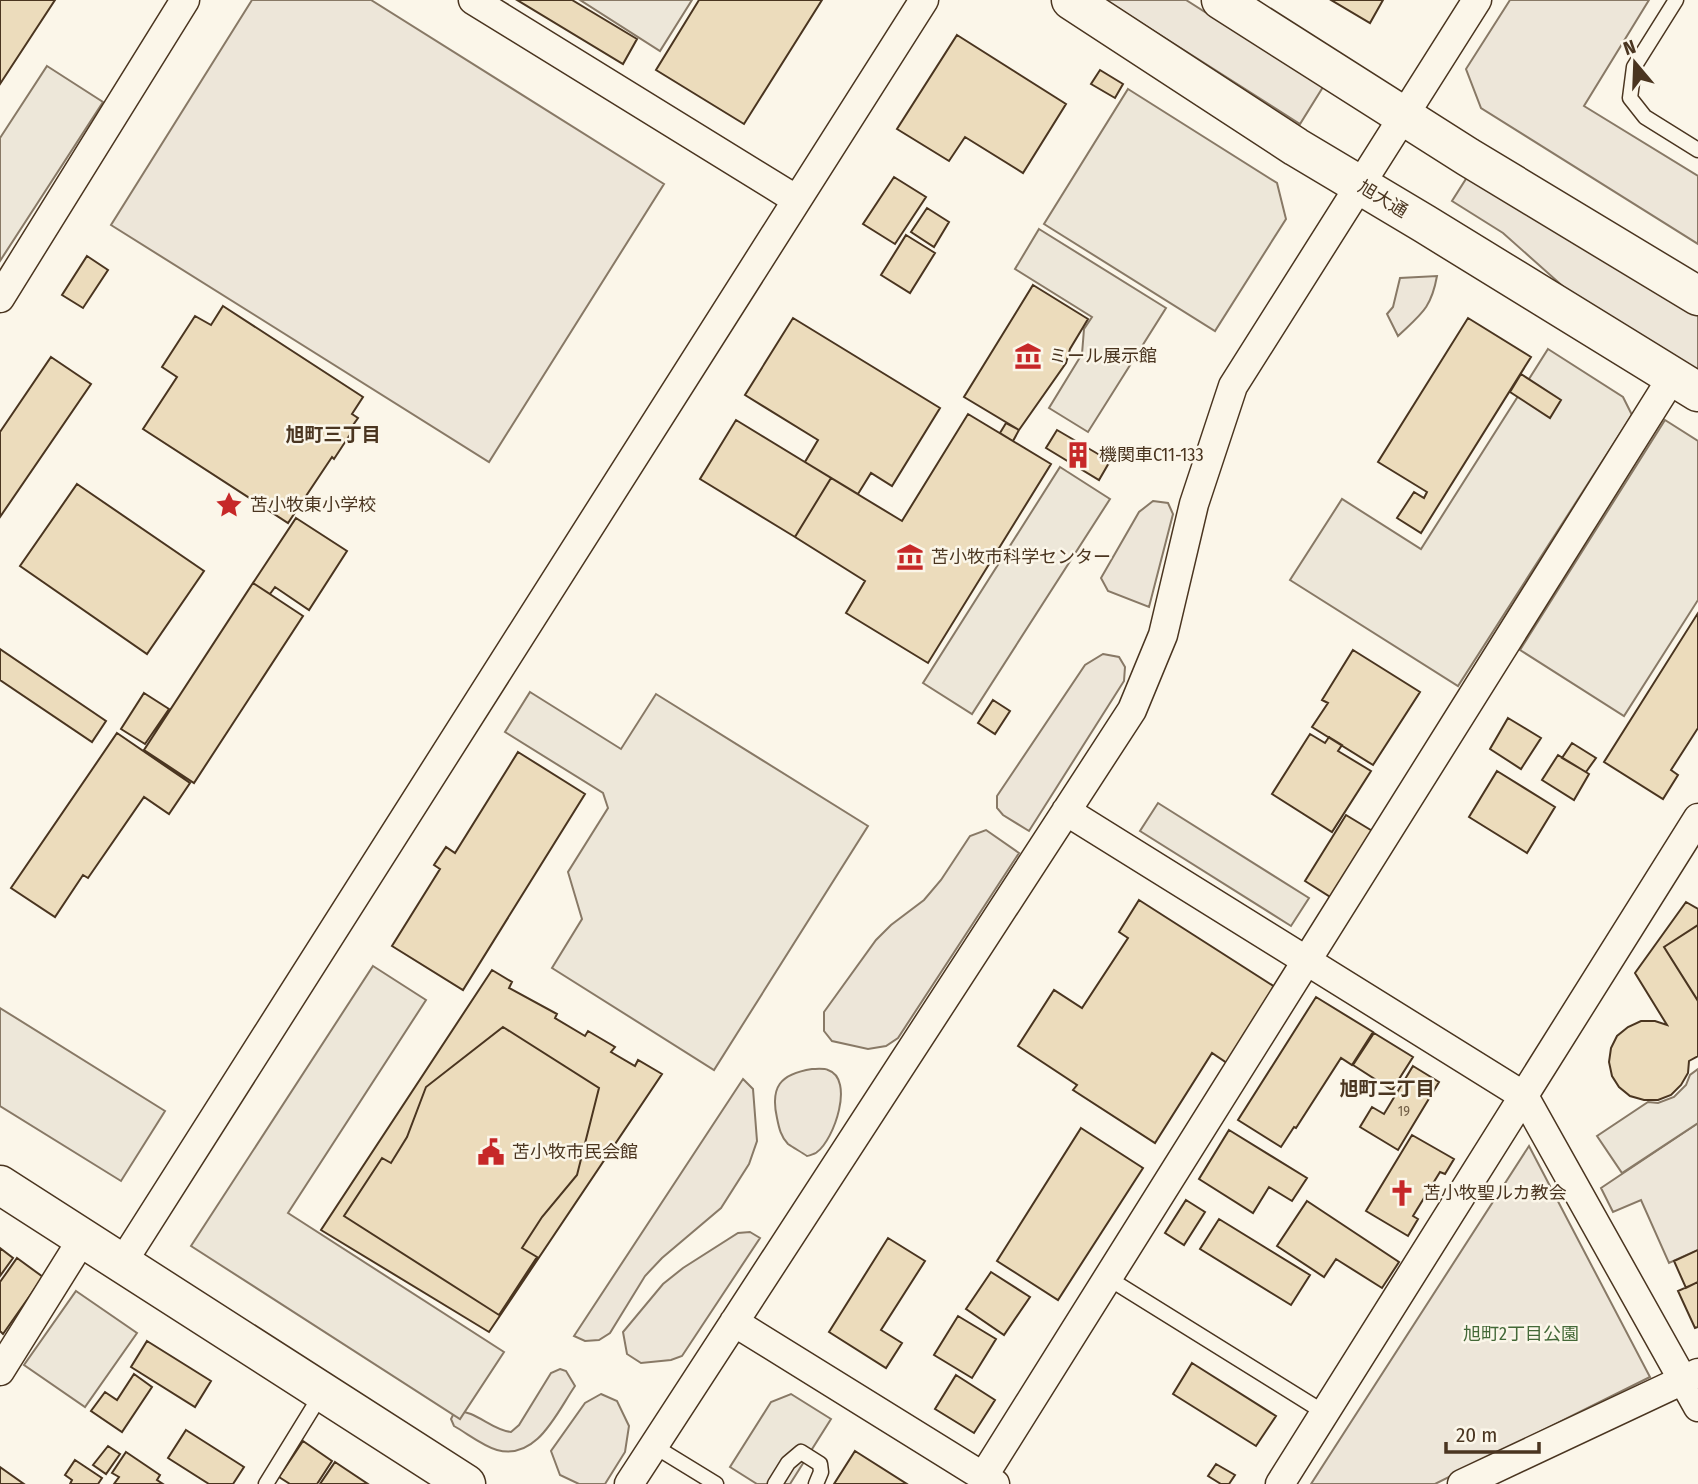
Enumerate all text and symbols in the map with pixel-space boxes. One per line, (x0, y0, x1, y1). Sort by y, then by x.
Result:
north arrow (1600, 28, 1670, 98)
text: N (1620, 35, 1639, 60)
street label: 旭大通 (1354, 176, 1412, 222)
museum icon: ミール展示館 (1013, 341, 1043, 371)
place label: ミール展示館 (1049, 345, 1157, 367)
district label: 旭町三丁目 (285, 423, 381, 446)
building icon: 機関車C11-133 (1063, 440, 1093, 470)
place label: 機関車C11-133 (1099, 444, 1204, 466)
place icon: 苫小牧東小学校 (214, 490, 244, 520)
place label: 苫小牧東小学校 (250, 494, 376, 516)
museum icon: 苫小牧市科学センター (895, 542, 925, 572)
place label: 苫小牧市科学センター (931, 546, 1111, 568)
district label: 旭町二丁目 (1339, 1077, 1435, 1100)
house number: 19 (1398, 1103, 1410, 1120)
public building icon: 苫小牧市民会館 (476, 1137, 506, 1167)
place label: 苫小牧市民会館 (512, 1141, 638, 1163)
church icon: 苫小牧聖ルカ教会 (1387, 1178, 1417, 1208)
place label: 苫小牧聖ルカ教会 (1423, 1182, 1566, 1204)
park label: 旭町2丁目公園 (1463, 1323, 1579, 1345)
scale bar (1446, 1410, 1539, 1454)
text: 20 m (1456, 1422, 1497, 1448)

